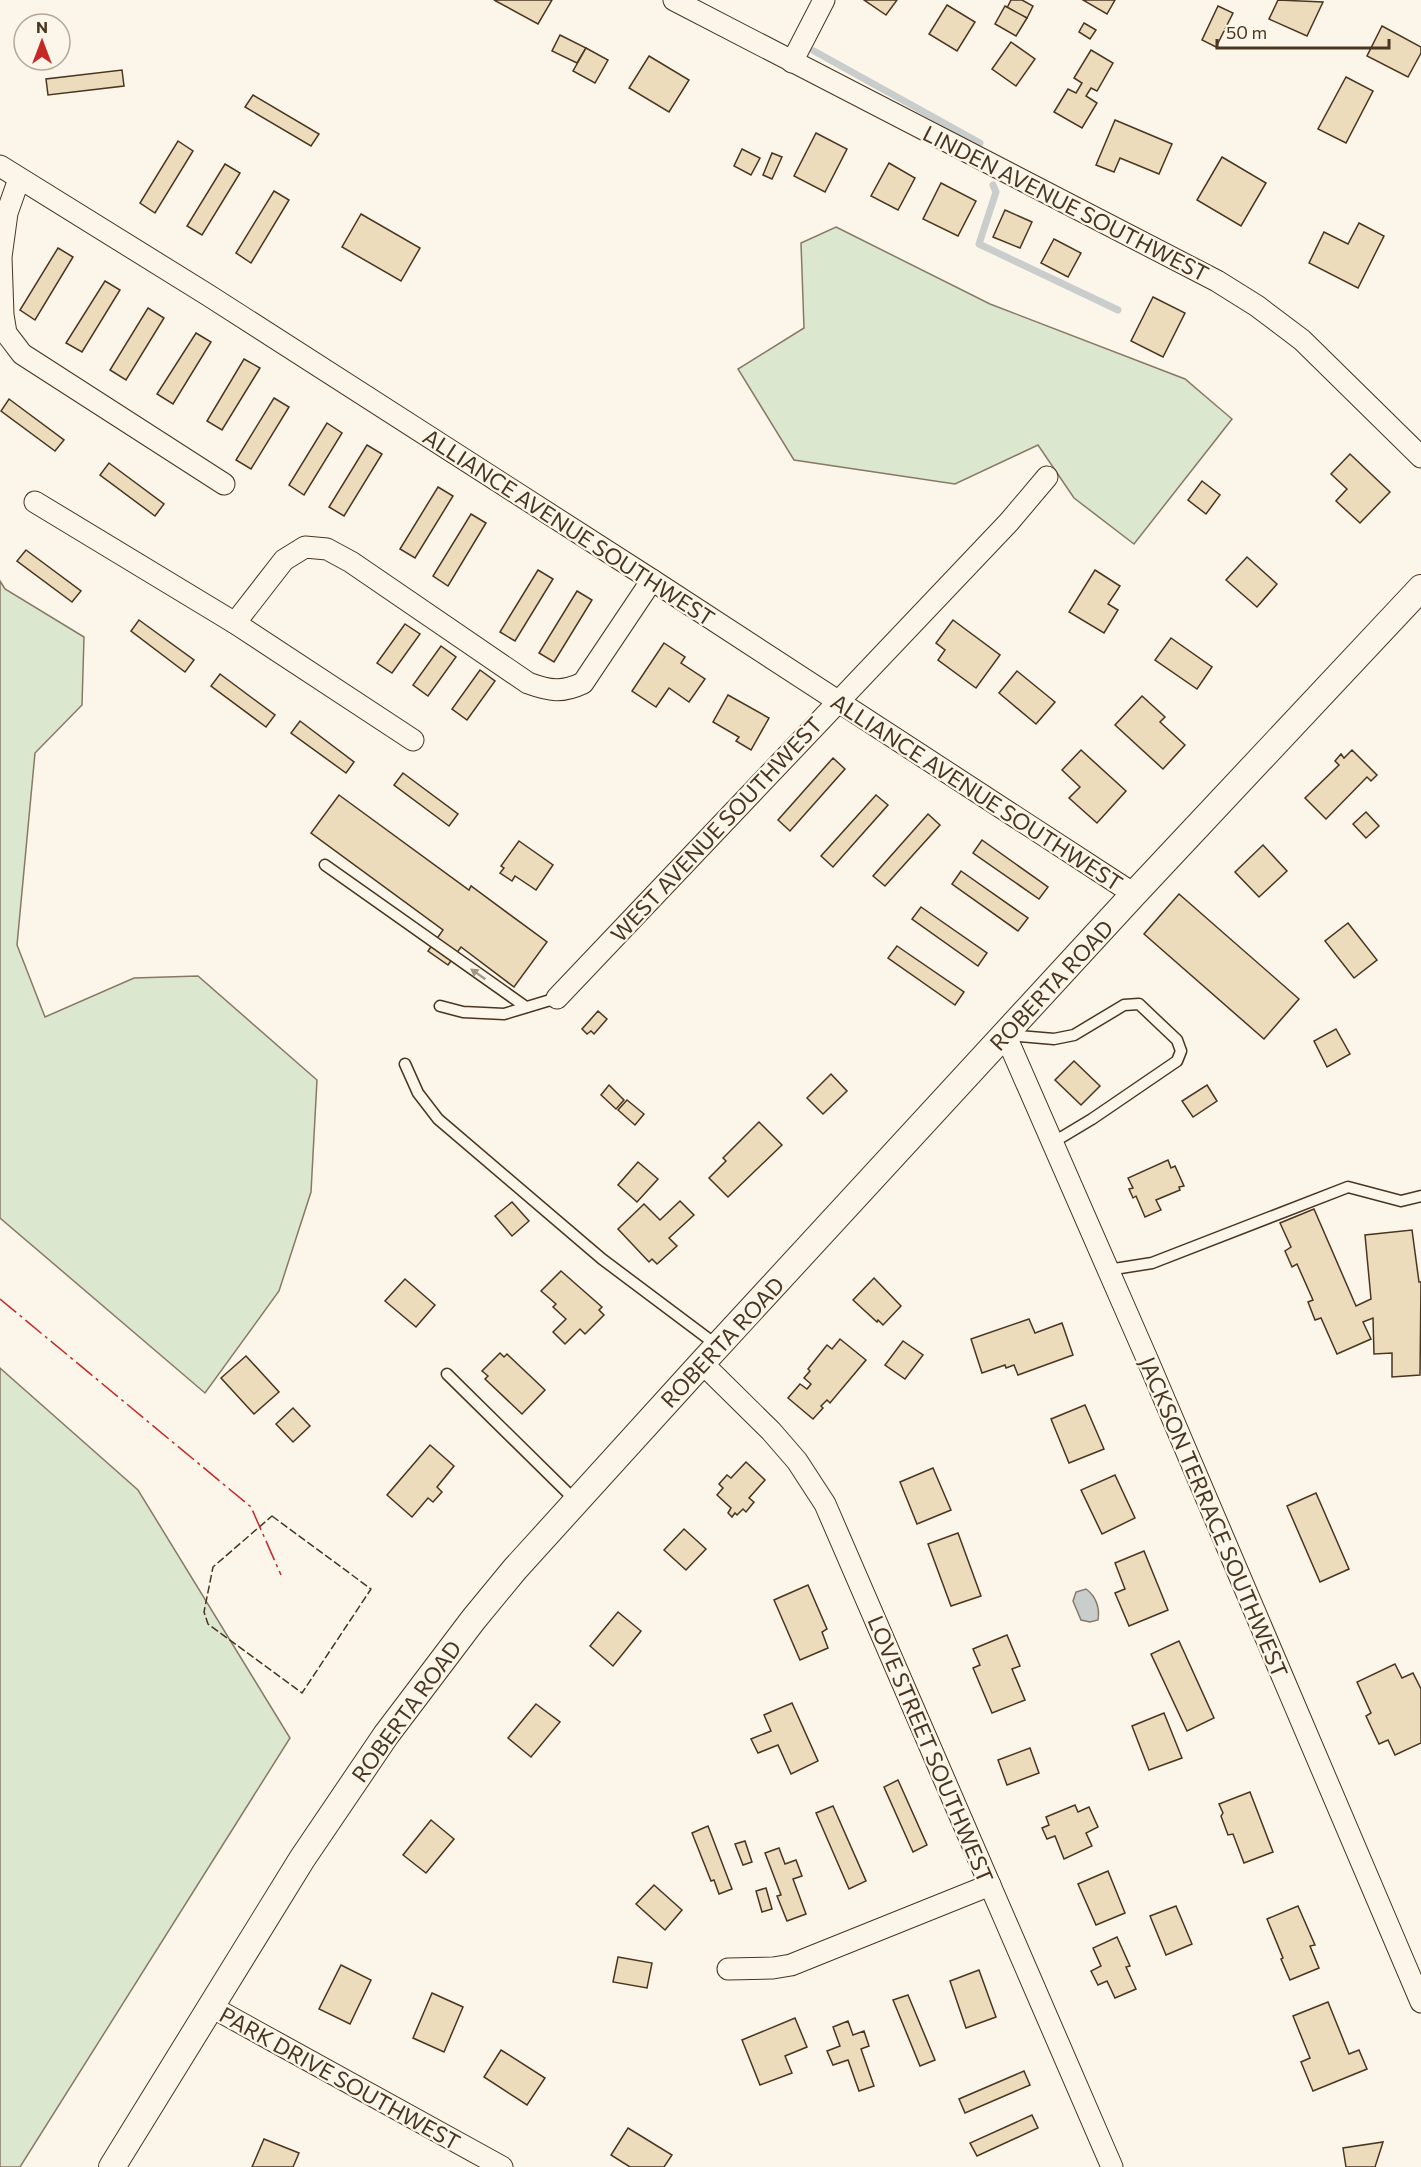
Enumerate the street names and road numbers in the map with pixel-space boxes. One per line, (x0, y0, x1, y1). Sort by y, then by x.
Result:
street label: LINDEN AVENUE SOUTHWEST (919, 119, 1213, 287)
street label: ALLIANCE AVENUE SOUTHWEST (418, 423, 720, 631)
street label: ALLIANCE AVENUE SOUTHWEST (826, 688, 1128, 896)
street label: WEST AVENUE SOUTHWEST (605, 711, 827, 947)
street label: ROBERTA ROAD (984, 914, 1118, 1056)
street label: ROBERTA ROAD (655, 1271, 789, 1413)
street label: JACKSON TERRACE SOUTHWEST (1134, 1353, 1294, 1681)
street label: LOVE STREET SOUTHWEST (862, 1611, 1000, 1887)
street label: ROBERTA ROAD (346, 1635, 466, 1787)
street label: PARK DRIVE SOUTHWEST (215, 2001, 465, 2155)

